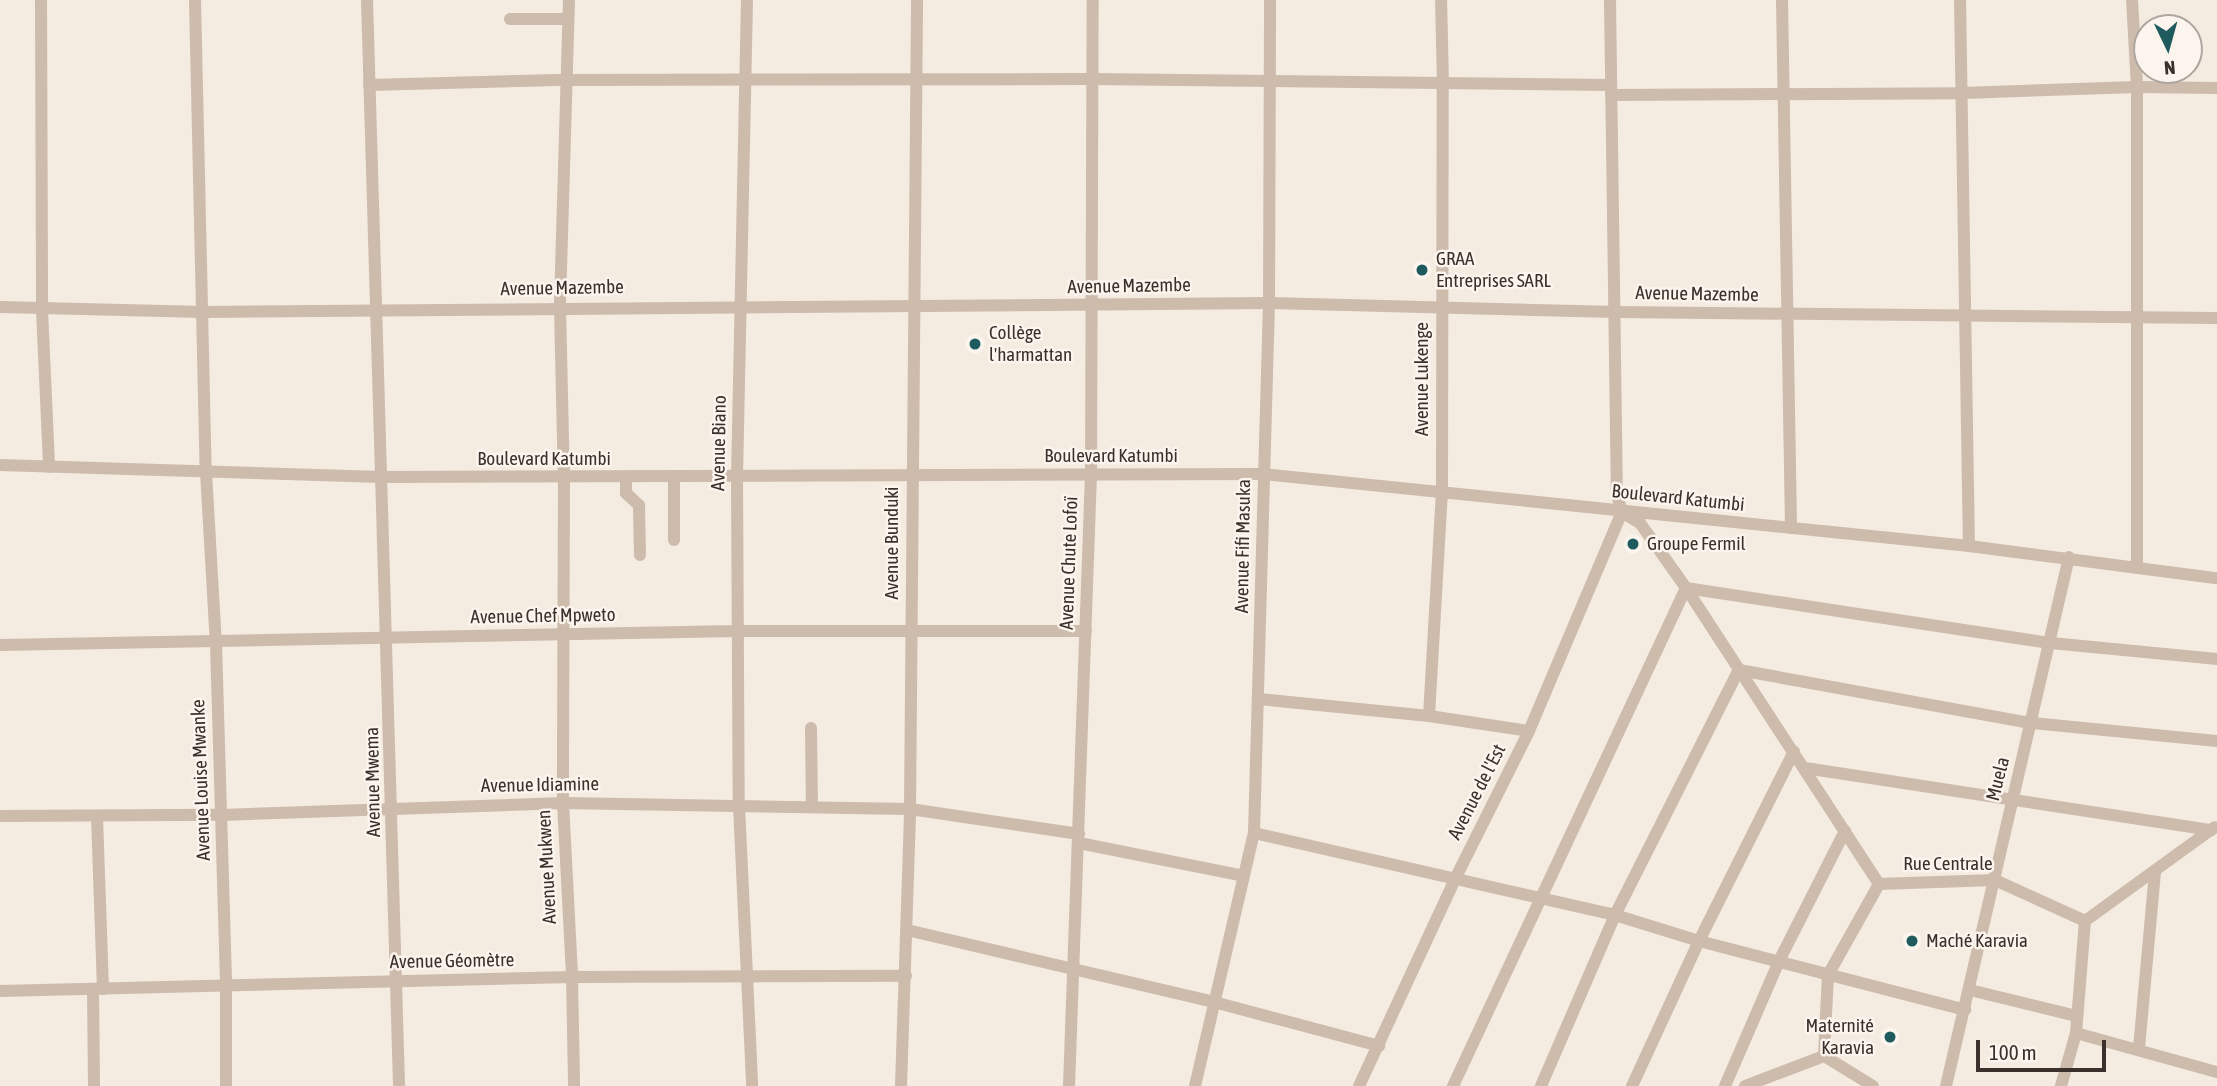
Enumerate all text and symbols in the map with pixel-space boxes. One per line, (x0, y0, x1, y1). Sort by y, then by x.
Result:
north arrow (2133, 14, 2203, 84)
text: N (2163, 56, 2176, 79)
place label: GRAA Entreprises SARL (1436, 248, 1551, 292)
marker: GRAA Entreprises SARL (1414, 262, 1430, 278)
street label: Avenue Mazembe (1067, 274, 1191, 298)
street label: Avenue Mazembe (500, 276, 624, 300)
street label: Avenue Mazembe (1635, 282, 1759, 306)
place label: Collège l'harmattan (989, 322, 1072, 366)
street label: Avenue Lukenge (1411, 322, 1433, 436)
marker: Collège l'harmattan (967, 336, 983, 352)
street label: Avenue Biano (707, 395, 731, 491)
street label: Boulevard Katumbi (1044, 445, 1178, 467)
street label: Boulevard Katumbi (477, 448, 611, 470)
street label: Avenue Fifi Masuka (1230, 479, 1256, 613)
street label: Boulevard Katumbi (1610, 480, 1746, 516)
street label: Avenue Bunduki (881, 487, 903, 599)
street label: Avenue Chute Lofoï (1055, 496, 1083, 630)
place label: Groupe Fermil (1647, 533, 1746, 555)
marker: Groupe Fermil (1625, 536, 1641, 552)
street label: Avenue Chef Mpweto (470, 603, 616, 629)
street label: Avenue Louise Mwanke (187, 699, 215, 861)
street label: Avenue Mwema (361, 727, 385, 837)
street label: Avenue de l'Est (1443, 741, 1511, 843)
street label: Muela (1982, 755, 2014, 803)
street label: Avenue Idiamine (481, 773, 599, 797)
street label: Avenue Mukwen (533, 809, 561, 925)
street label: Rue Centrale (1903, 853, 1993, 875)
place label: Maché Karavia (1926, 930, 2028, 952)
marker: Maché Karavia (1904, 933, 1920, 949)
street label: Avenue Géomètre (389, 949, 515, 973)
place label: Maternité Karavia (1805, 1015, 1874, 1059)
scale bar (1979, 1026, 2108, 1070)
marker: Maternité Karavia (1880, 1027, 1900, 1047)
text: 100 m (1989, 1040, 2037, 1064)

